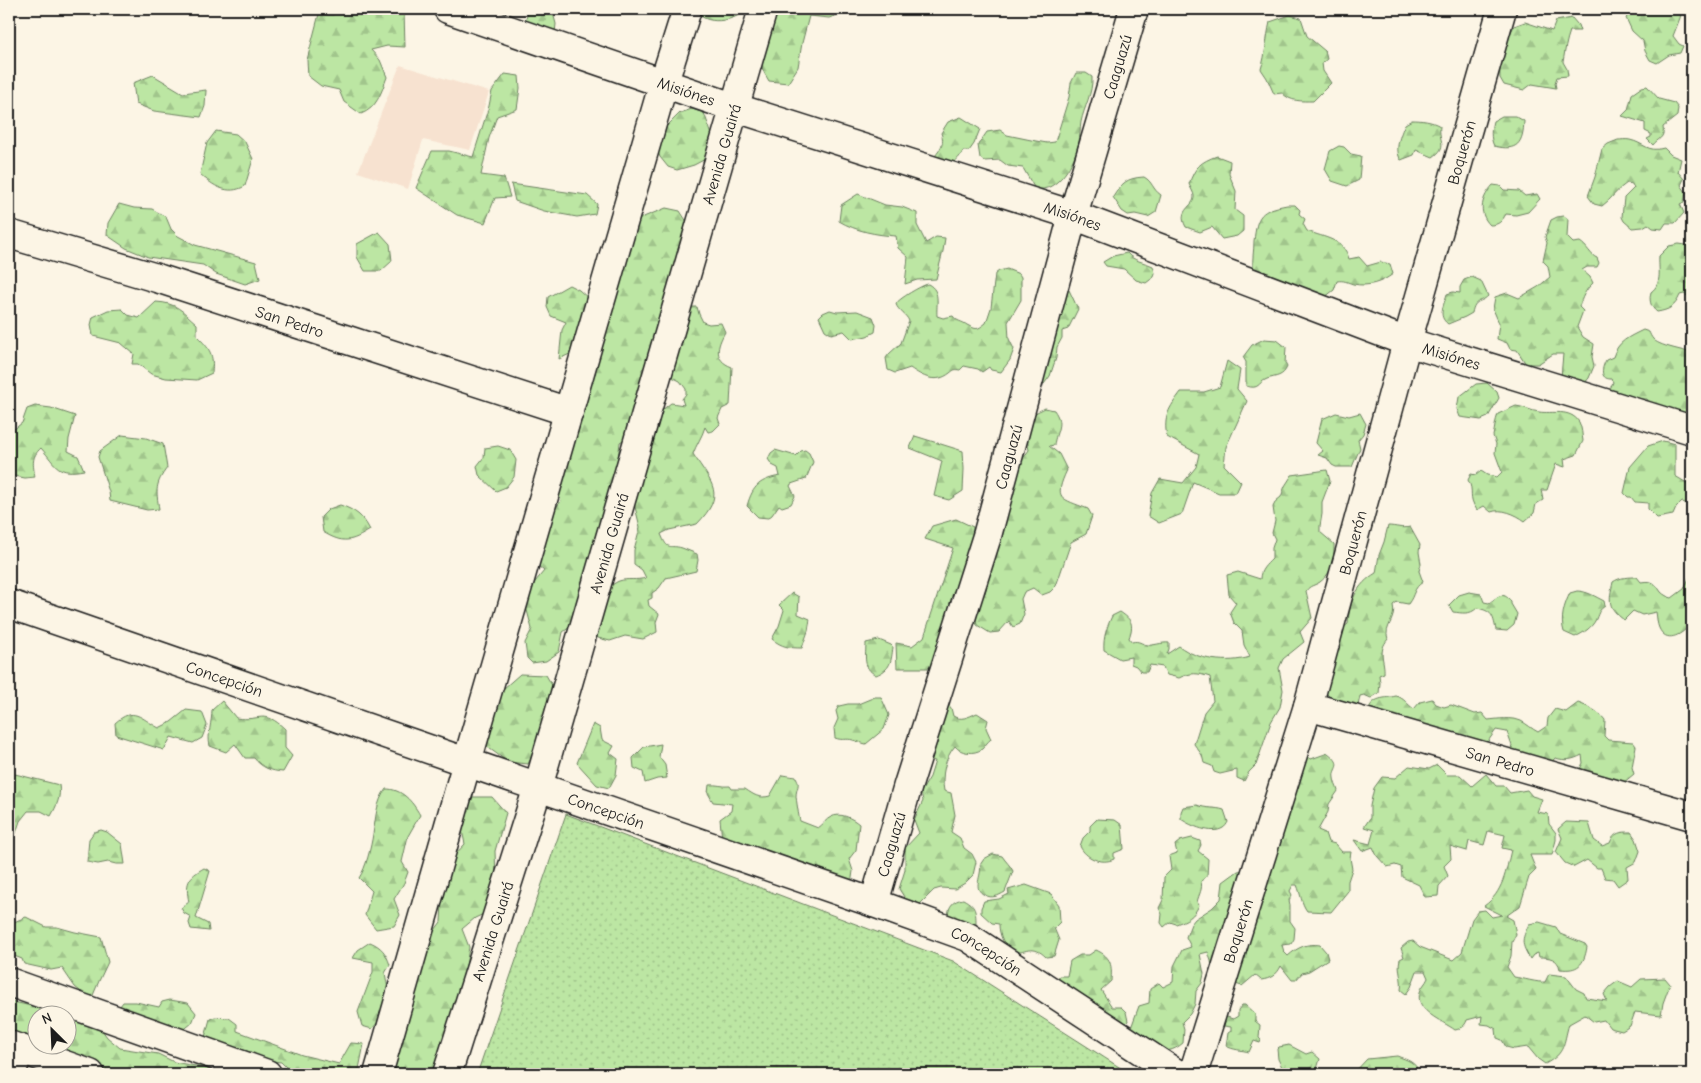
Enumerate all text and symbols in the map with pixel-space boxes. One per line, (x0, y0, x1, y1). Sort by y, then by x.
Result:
street label: Caaguazú (1100, 33, 1136, 101)
street label: Misiónes (655, 74, 717, 110)
street label: Avenida Guairá (699, 102, 745, 207)
street label: Boquerón (1444, 118, 1480, 187)
street label: Misiónes (1042, 198, 1104, 235)
street label: San Pedro (253, 303, 326, 342)
street label: Misiónes (1420, 339, 1483, 374)
street label: Caaguazú (992, 423, 1026, 491)
street label: Avenida Guairá (586, 491, 633, 596)
street label: Boquerón (1336, 509, 1371, 577)
street label: Concepción (183, 658, 265, 701)
street label: San Pedro (1464, 744, 1536, 780)
street label: Concepción (565, 790, 647, 833)
street label: Caaguazú (874, 810, 910, 879)
street label: Avenida Guairá (469, 879, 518, 984)
street label: Boquerón (1220, 897, 1257, 965)
street label: Concepción (948, 924, 1025, 980)
north arrow (28, 1006, 78, 1056)
text: N (39, 1009, 55, 1028)

